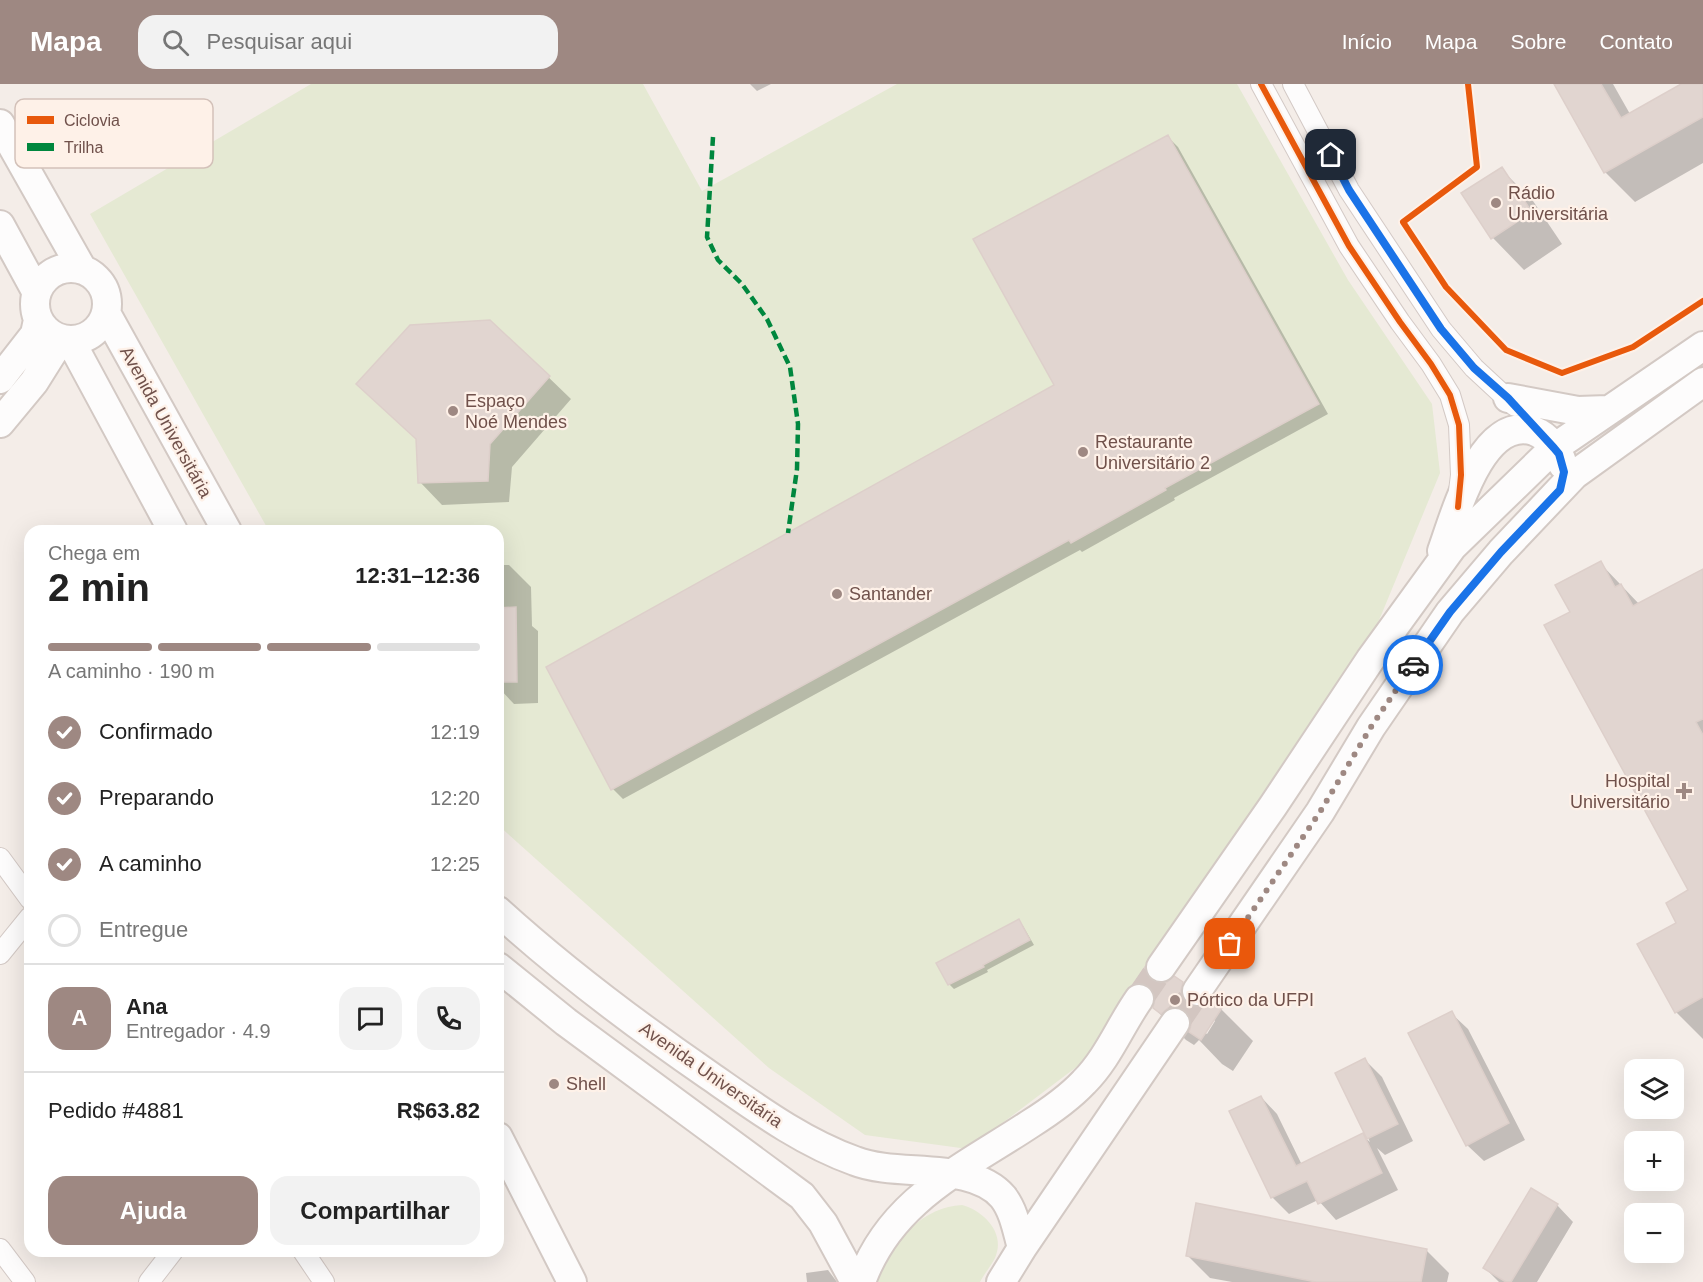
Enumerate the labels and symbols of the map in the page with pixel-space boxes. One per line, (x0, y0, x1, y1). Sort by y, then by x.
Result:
legend (15, 99, 213, 168)
text: Ciclovia (64, 112, 120, 129)
pin (1305, 129, 1356, 180)
text: Trilha (64, 139, 104, 156)
place label: Rádio Universitária (1508, 183, 1609, 224)
marker: Rádio Universitária (1489, 196, 1503, 210)
street label: Avenida Universitária (116, 343, 216, 502)
place label: Espaço Noé Mendes (465, 391, 567, 432)
marker: Espaço Noé Mendes (446, 404, 460, 418)
place label: Restaurante Universitário 2 (1095, 432, 1210, 473)
marker: Restaurante Universitário 2 (1076, 445, 1090, 459)
place label: Santander (849, 584, 932, 604)
marker: Santander (830, 587, 844, 601)
courier (1383, 635, 1443, 695)
place label: Hospital Universitário (1570, 771, 1670, 812)
marker: Hospital Universitário (1675, 782, 1693, 800)
pin (1204, 918, 1255, 969)
place label: Pórtico da UFPI (1187, 990, 1314, 1010)
marker: Pórtico da UFPI (1168, 993, 1182, 1007)
street label: Avenida Universitária (636, 1018, 787, 1132)
place label: Shell (566, 1074, 606, 1094)
marker: Shell (547, 1077, 561, 1091)

